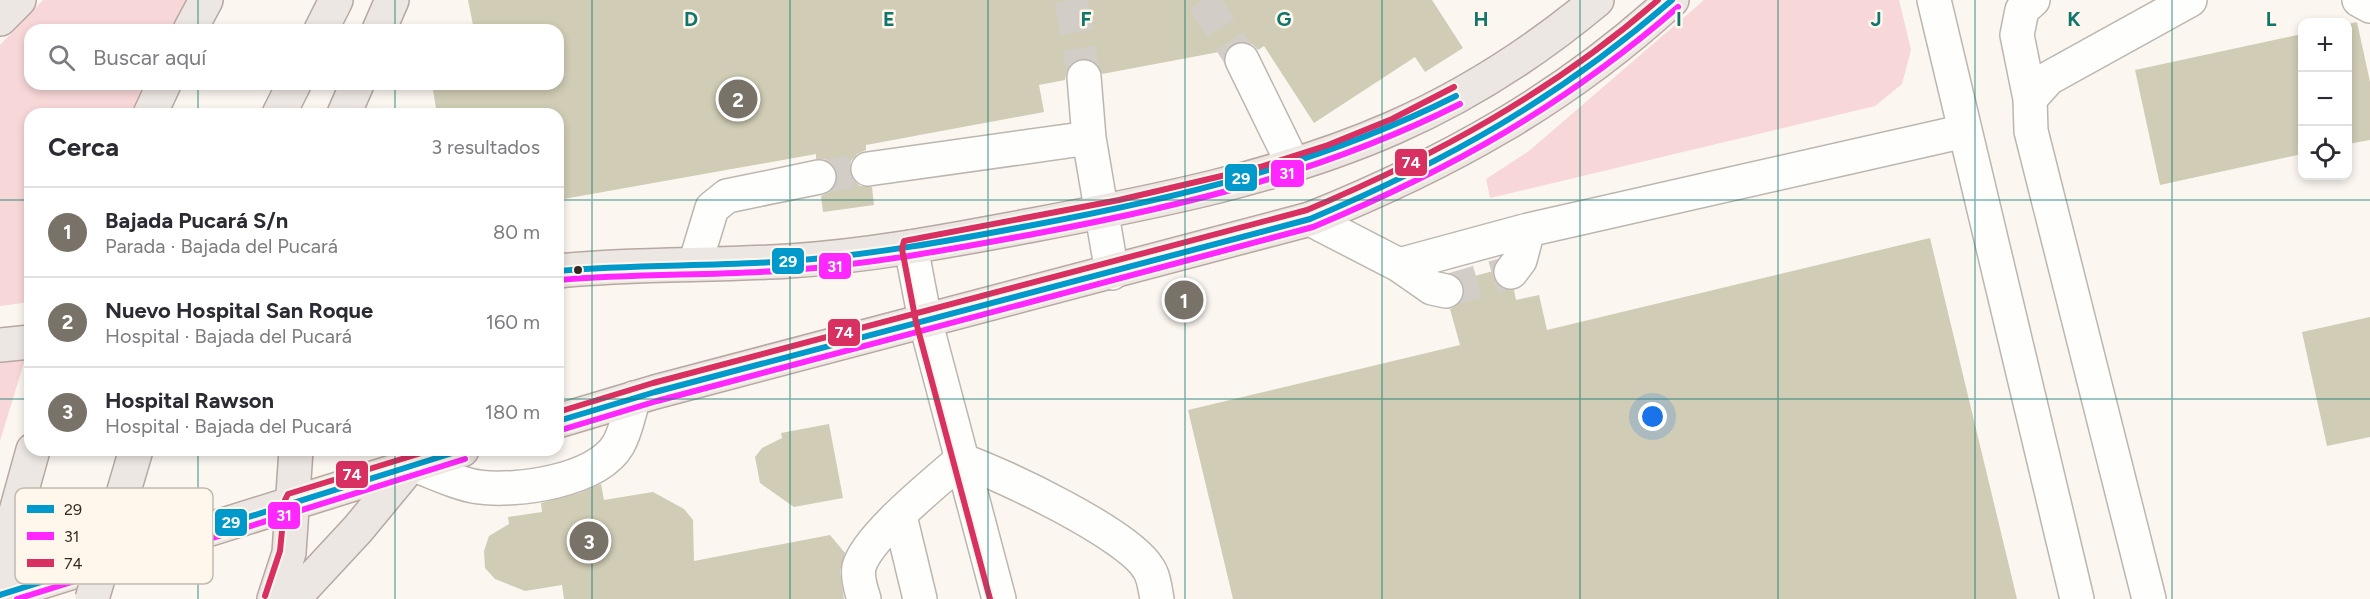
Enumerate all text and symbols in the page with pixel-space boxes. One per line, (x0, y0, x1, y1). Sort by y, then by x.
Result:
text: D (684, 7, 698, 31)
text: E (883, 7, 895, 31)
text: F (1080, 7, 1092, 31)
text: G (1277, 7, 1292, 31)
text: H (1474, 7, 1489, 31)
text: I (1676, 7, 1682, 31)
text: J (1870, 7, 1882, 31)
text: K (2067, 7, 2081, 31)
text: L (2266, 7, 2277, 31)
map controls (2298, 18, 2352, 180)
button: + (2298, 18, 2352, 72)
search box (24, 24, 564, 90)
icon: search (45, 41, 78, 74)
text: Buscar aquí (93, 44, 206, 71)
button: − (2298, 72, 2352, 126)
pin: 2 (718, 76, 758, 122)
button: locate (2298, 126, 2352, 180)
text: Cerca (48, 131, 119, 163)
text: 3 resultados (431, 135, 540, 159)
line badge: 74 (1394, 148, 1428, 177)
text: 74 (1401, 153, 1421, 172)
line badge: 31 (1270, 159, 1305, 188)
line badge: 29 (1224, 163, 1258, 192)
text: 31 (1279, 164, 1295, 183)
text: 29 (1232, 169, 1250, 188)
text: Bajada Pucará S/n (105, 207, 288, 234)
text: 1 (63, 220, 72, 244)
text: 80 m (493, 220, 540, 244)
text: Parada · Bajada del Pucará (105, 234, 338, 258)
line badge: 29 (771, 247, 805, 275)
text: 29 (779, 252, 797, 271)
line badge: 31 (818, 252, 852, 280)
text: 31 (827, 257, 843, 276)
unlabelled marker (572, 264, 584, 276)
pin: 1 (1164, 278, 1204, 322)
text: Nuevo Hospital San Roque (105, 297, 373, 324)
text: 2 (62, 310, 73, 334)
text: 160 m (486, 310, 540, 334)
line badge: 74 (827, 318, 861, 347)
text: 74 (834, 323, 854, 342)
text: Hospital · Bajada del Pucará (105, 324, 352, 348)
text: Hospital Rawson (105, 387, 274, 414)
text: 3 (62, 400, 73, 424)
text: 180 m (485, 400, 540, 424)
your location (1638, 402, 1667, 431)
text: Hospital · Bajada del Pucará (105, 414, 352, 438)
line badge: 74 (335, 460, 369, 489)
text: 74 (342, 465, 362, 484)
legend (15, 488, 213, 584)
text: 29 (64, 500, 82, 519)
line badge: 31 (267, 501, 301, 530)
text: 31 (276, 506, 292, 525)
line badge: 29 (214, 508, 248, 537)
text: 29 (222, 513, 240, 532)
pin: 3 (570, 518, 608, 564)
text: 31 (64, 527, 79, 546)
text: 74 (64, 554, 83, 573)

